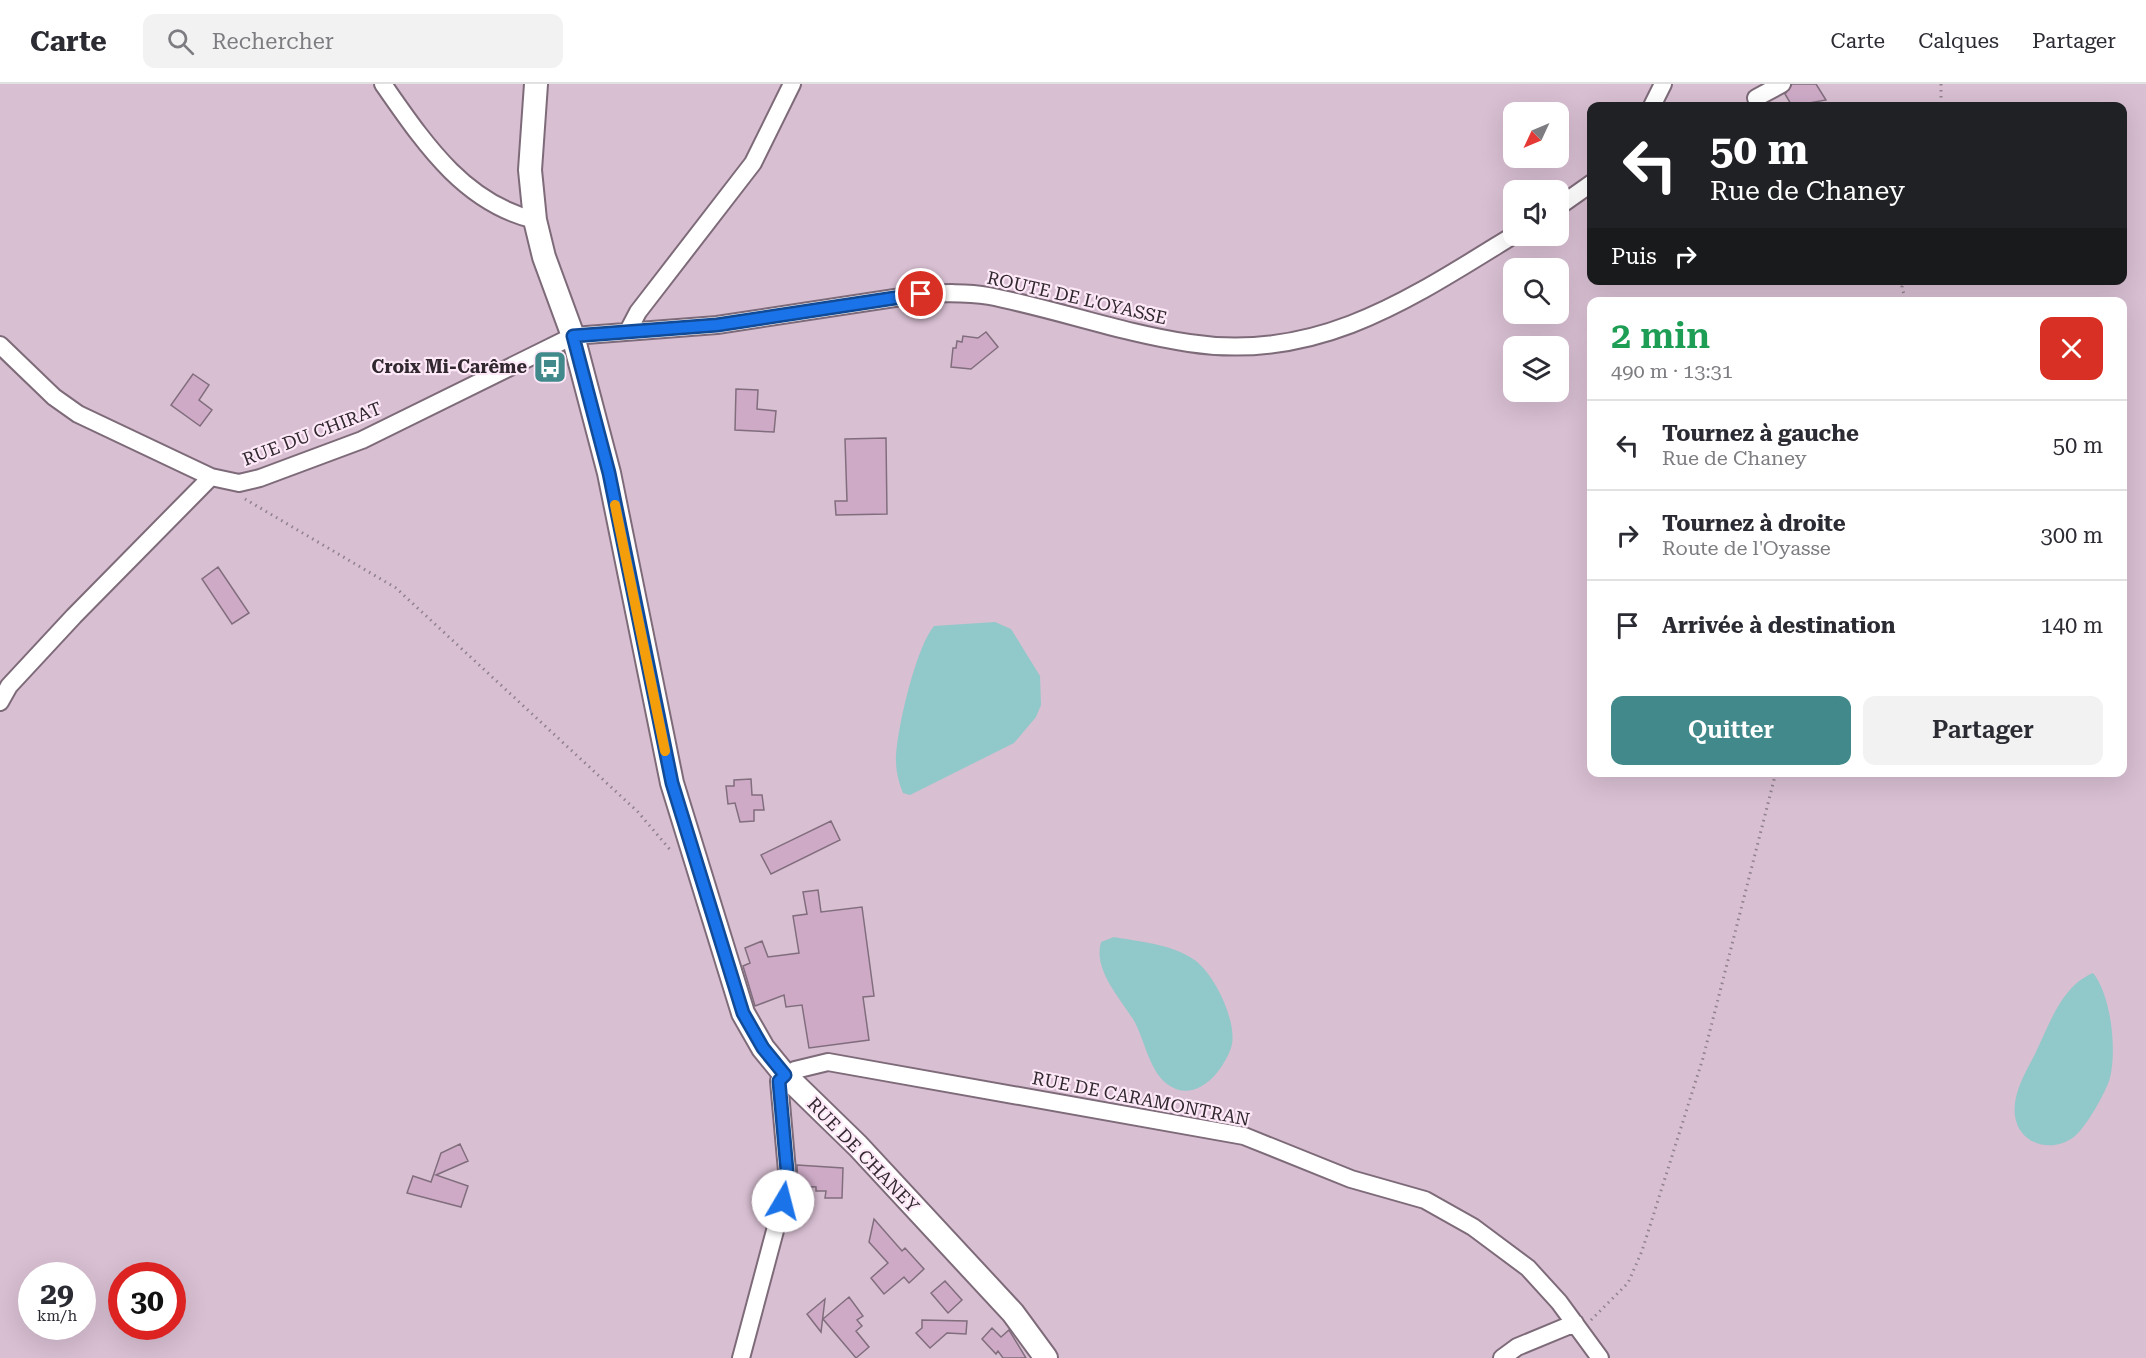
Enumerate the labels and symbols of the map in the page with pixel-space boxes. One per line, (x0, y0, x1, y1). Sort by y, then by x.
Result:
north arrow (1503, 102, 1569, 168)
street label: ROUTE DE L'OYASSE (985, 267, 1169, 328)
pin (895, 268, 946, 319)
bus stop icon: Croix Mi-Carême (532, 349, 568, 385)
place label: Croix Mi-Carême (372, 356, 527, 377)
street label: RUE DU CHIRAT (239, 397, 384, 470)
street label: RUE DE CARAMONTRAN (1031, 1067, 1252, 1130)
street label: RUE DE CHANEY (803, 1093, 924, 1217)
position arrow (751, 1169, 815, 1233)
speed limit sign: 30 (108, 1262, 186, 1340)

